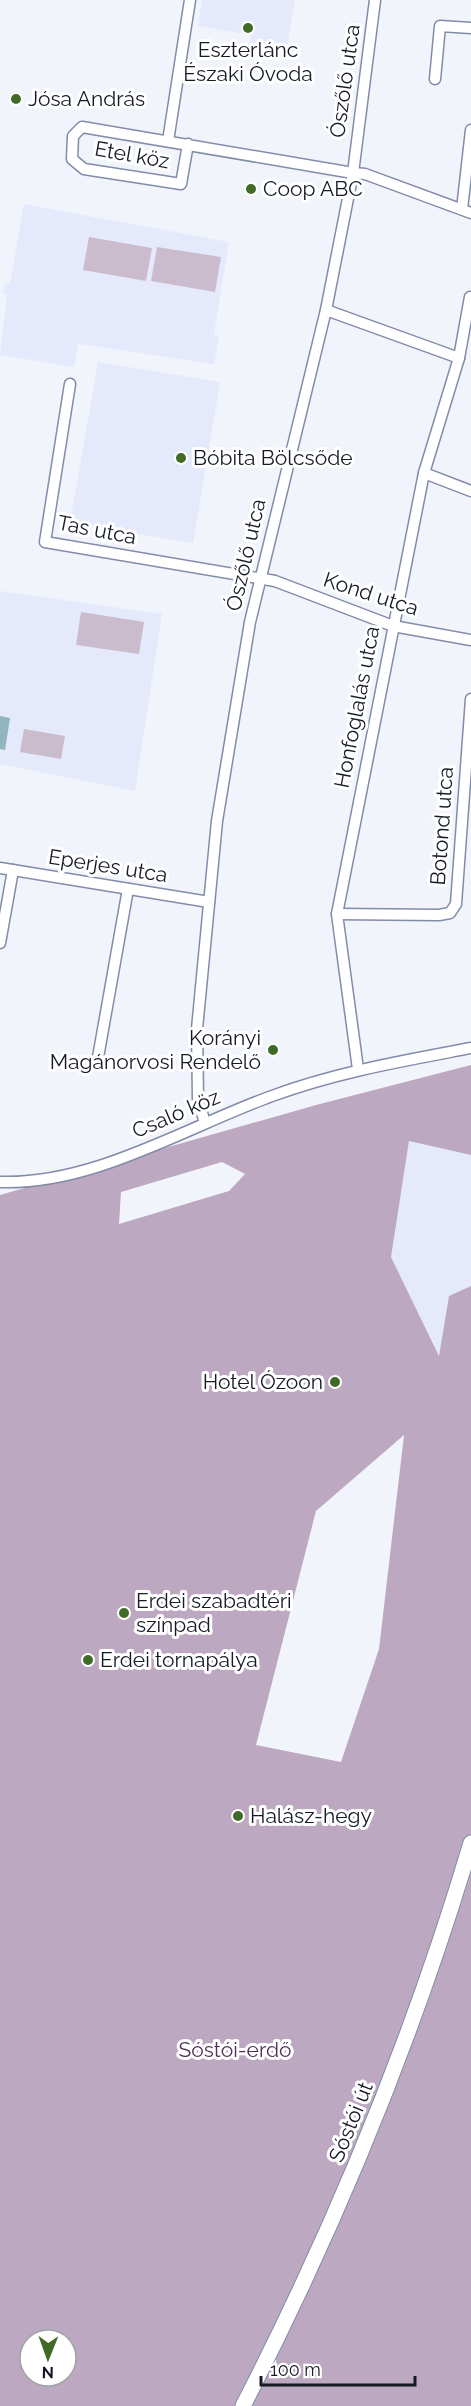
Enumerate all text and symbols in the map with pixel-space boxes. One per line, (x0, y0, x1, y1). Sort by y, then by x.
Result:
marker: Eszterlánc Északi Óvoda (241, 21, 255, 35)
street label: Ószőlő utca (324, 23, 365, 139)
place label: Eszterlánc Északi Óvoda (183, 37, 313, 86)
place label: Jósa András (28, 86, 145, 111)
marker: Jósa András (9, 92, 23, 106)
street label: Etel köz (93, 136, 171, 173)
place label: Coop ABC (263, 176, 363, 201)
marker: Coop ABC (244, 182, 258, 196)
place label: Bóbita Bölcsőde (193, 445, 353, 470)
marker: Bóbita Bölcsőde (174, 451, 188, 465)
street label: Ószőlő utca (220, 496, 271, 613)
street label: Tas utca (56, 510, 139, 549)
street label: Kond utca (321, 566, 422, 621)
street label: Honfoglalás utca (329, 624, 384, 790)
street label: Botond utca (425, 766, 458, 886)
street label: Eperjes utca (47, 844, 169, 887)
place label: Korányi Magánorvosi Rendelő (50, 1025, 261, 1074)
marker: Korányi Magánorvosi Rendelő (266, 1043, 280, 1057)
street label: Csaló köz (128, 1084, 223, 1143)
place label: Hotel Ózoon (203, 1369, 323, 1394)
marker: Hotel Ózoon (328, 1375, 342, 1389)
place label: Erdei szabadtéri színpad (136, 1588, 292, 1637)
marker: Erdei szabadtéri színpad (117, 1606, 131, 1620)
place label: Erdei tornapálya (100, 1647, 258, 1672)
marker: Erdei tornapálya (81, 1653, 95, 1667)
place label: Halász-hegy (250, 1803, 372, 1828)
marker: Halász-hegy (231, 1809, 245, 1823)
park label: Sóstói-erdő (178, 2037, 292, 2062)
street label: Sóstói út (323, 2078, 378, 2166)
north arrow (18, 2328, 78, 2388)
scale bar (261, 2349, 416, 2387)
text: 100 m (270, 2359, 321, 2380)
text: N (41, 2363, 54, 2382)

